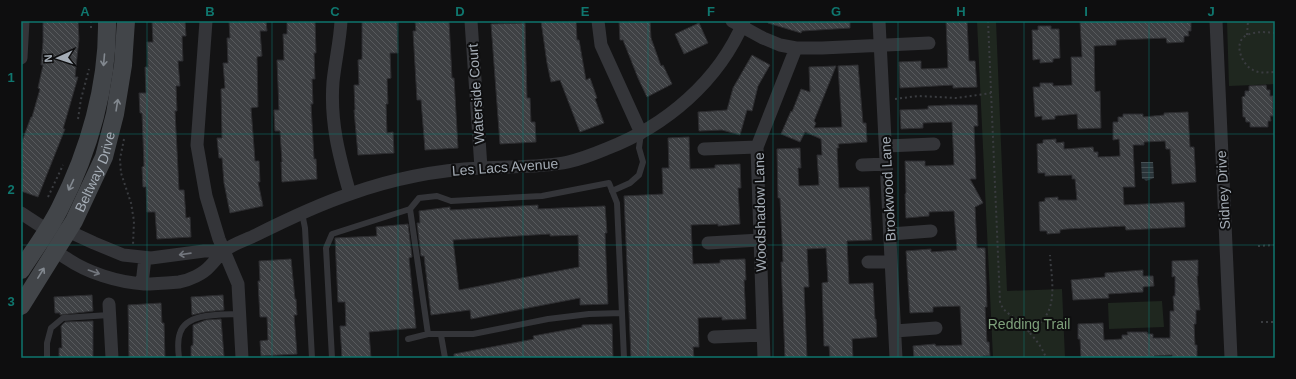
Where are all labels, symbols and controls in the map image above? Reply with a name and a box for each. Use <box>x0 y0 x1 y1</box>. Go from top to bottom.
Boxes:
text: A <box>80 4 90 19</box>
text: B <box>205 4 215 19</box>
text: C <box>330 4 340 19</box>
text: D <box>455 4 465 19</box>
text: E <box>581 4 590 19</box>
text: F <box>707 4 715 19</box>
text: G <box>831 4 841 19</box>
text: H <box>956 4 966 19</box>
text: I <box>1084 4 1088 19</box>
text: J <box>1207 4 1215 19</box>
north arrow <box>38 38 78 78</box>
street label: Waterside Court <box>465 43 487 145</box>
one-way arrow <box>101 53 108 66</box>
text: N <box>42 54 54 63</box>
text: 1 <box>7 70 15 85</box>
one-way arrow <box>113 99 121 112</box>
street label: Beltway Drive <box>71 130 118 214</box>
street label: Brookwood Lane <box>877 136 899 242</box>
street label: Sidney Drive <box>1213 150 1233 230</box>
street label: Woodshadow Lane <box>751 152 769 272</box>
street label: Les Lacs Avenue <box>451 155 559 179</box>
one-way arrow <box>67 179 74 191</box>
text: 2 <box>7 182 15 197</box>
one-way arrow <box>179 250 192 258</box>
one-way arrow <box>38 267 46 279</box>
one-way arrow <box>88 269 101 276</box>
text: 3 <box>7 294 15 309</box>
park label: Redding Trail <box>988 316 1070 332</box>

